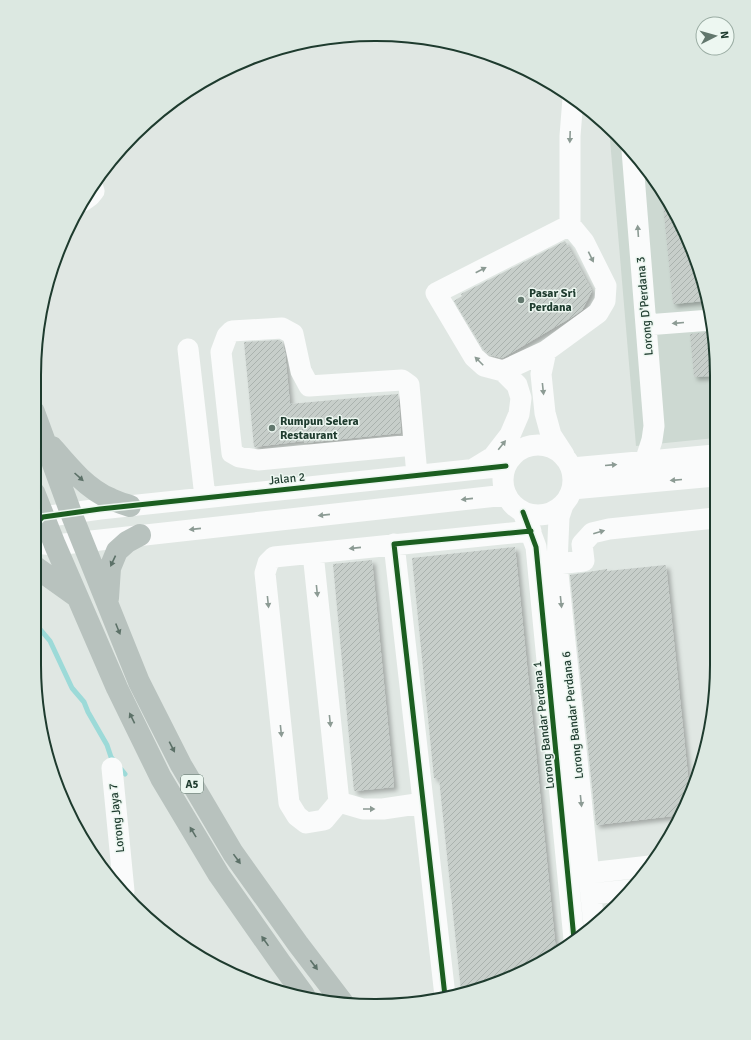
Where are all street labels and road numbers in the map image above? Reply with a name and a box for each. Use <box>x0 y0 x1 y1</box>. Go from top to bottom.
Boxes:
street label: Lorong D'Perdana 3 <box>633 256 657 356</box>
street label: Jalan 2 <box>268 470 306 488</box>
street label: Lorong Bandar Perdana 6 <box>559 650 587 780</box>
street label: Lorong Bandar Perdana 1 <box>530 660 558 790</box>
road number: A5 <box>181 775 203 793</box>
street label: Lorong Jaya 7 <box>106 783 128 853</box>

